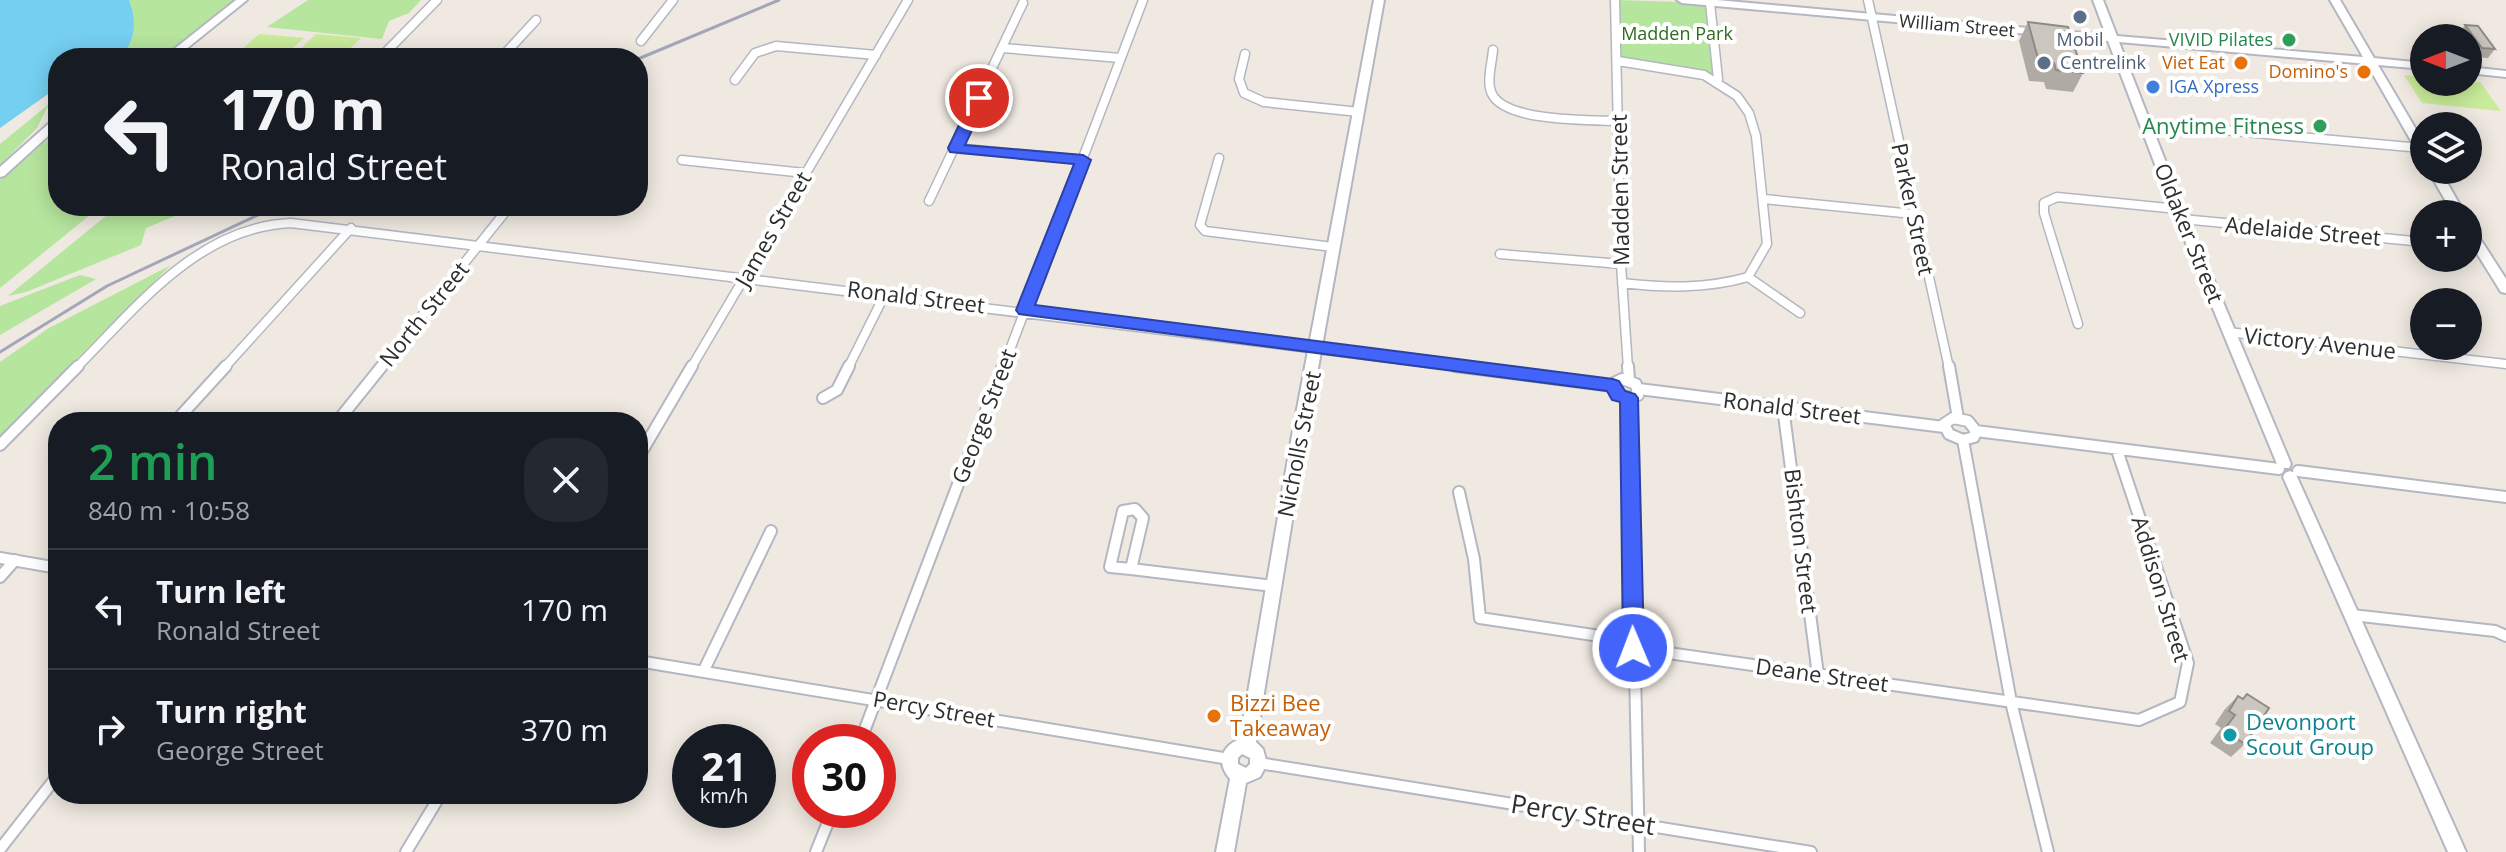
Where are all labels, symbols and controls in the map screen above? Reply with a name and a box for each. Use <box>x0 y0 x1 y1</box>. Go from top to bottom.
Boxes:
street label: William Street <box>1898 8 2016 42</box>
marker: Mobil <box>2071 8 2089 26</box>
park label: Madden Park <box>1621 21 1733 45</box>
north arrow <box>2410 24 2482 96</box>
map controls <box>2410 24 2482 360</box>
place label: Mobil <box>2056 27 2104 51</box>
place label: VIVID Pilates <box>2169 27 2273 51</box>
marker: VIVID Pilates <box>2280 31 2298 49</box>
place label: Centrelink <box>2060 50 2146 74</box>
place label: Viet Eat <box>2162 50 2225 74</box>
marker: Centrelink <box>2035 54 2053 72</box>
marker: Viet Eat <box>2232 54 2250 72</box>
place label: Domino's <box>2269 59 2348 83</box>
marker: Domino's <box>2355 63 2373 81</box>
pin <box>945 64 1013 132</box>
text: 170 m <box>220 70 386 146</box>
place label: IGA Xpress <box>2169 74 2259 98</box>
icon: arrive <box>957 76 1001 120</box>
marker: IGA Xpress <box>2144 78 2162 96</box>
icon: left <box>88 80 192 184</box>
place label: Anytime Fitness <box>2142 110 2304 140</box>
button: layers <box>2410 112 2482 184</box>
street label: Madden Street <box>1603 114 1635 266</box>
marker: Anytime Fitness <box>2311 117 2329 135</box>
street label: Parker Street <box>1885 140 1943 278</box>
text: Ronald Street <box>220 142 447 191</box>
street label: Oldaker Street <box>2148 158 2232 307</box>
street label: James Street <box>726 165 817 293</box>
button: + <box>2410 200 2482 272</box>
street label: Adelaide Street <box>2224 208 2382 252</box>
street label: North Street <box>372 254 475 372</box>
street label: Ronald Street <box>845 273 987 319</box>
button: − <box>2410 288 2482 360</box>
street label: Victory Avenue <box>2243 319 2398 365</box>
street label: George Street <box>944 344 1023 487</box>
street label: Nicholls Street <box>1269 368 1327 519</box>
street label: Ronald Street <box>1721 384 1863 430</box>
text: 2 min <box>88 429 218 494</box>
button: close <box>524 438 608 522</box>
street label: Bishton Street <box>1778 467 1826 615</box>
text: 840 m · 10:58 <box>88 492 250 528</box>
street label: Addison Street <box>2126 512 2198 665</box>
text: Turn left <box>156 571 286 612</box>
icon: left <box>88 587 132 631</box>
text: 170 m <box>521 589 608 630</box>
position arrow <box>1591 606 1675 690</box>
text: Ronald Street <box>156 612 320 648</box>
street label: Deane Street <box>1754 650 1891 698</box>
street label: Percy Street <box>871 683 998 734</box>
place label: Bizzi Bee Takeaway <box>1230 687 1332 742</box>
text: Turn right <box>156 691 307 732</box>
place label: Devonport Scout Group <box>2246 706 2374 761</box>
icon: right <box>88 707 132 751</box>
marker: Bizzi Bee Takeaway <box>1205 707 1223 725</box>
text: 370 m <box>521 709 608 750</box>
speed limit sign: 30 <box>792 724 896 828</box>
marker: Devonport Scout Group <box>2221 726 2239 744</box>
text: George Street <box>156 732 324 768</box>
text: 21 <box>701 738 747 793</box>
text: km/h <box>700 782 748 809</box>
street label: Percy Street <box>1508 785 1658 843</box>

